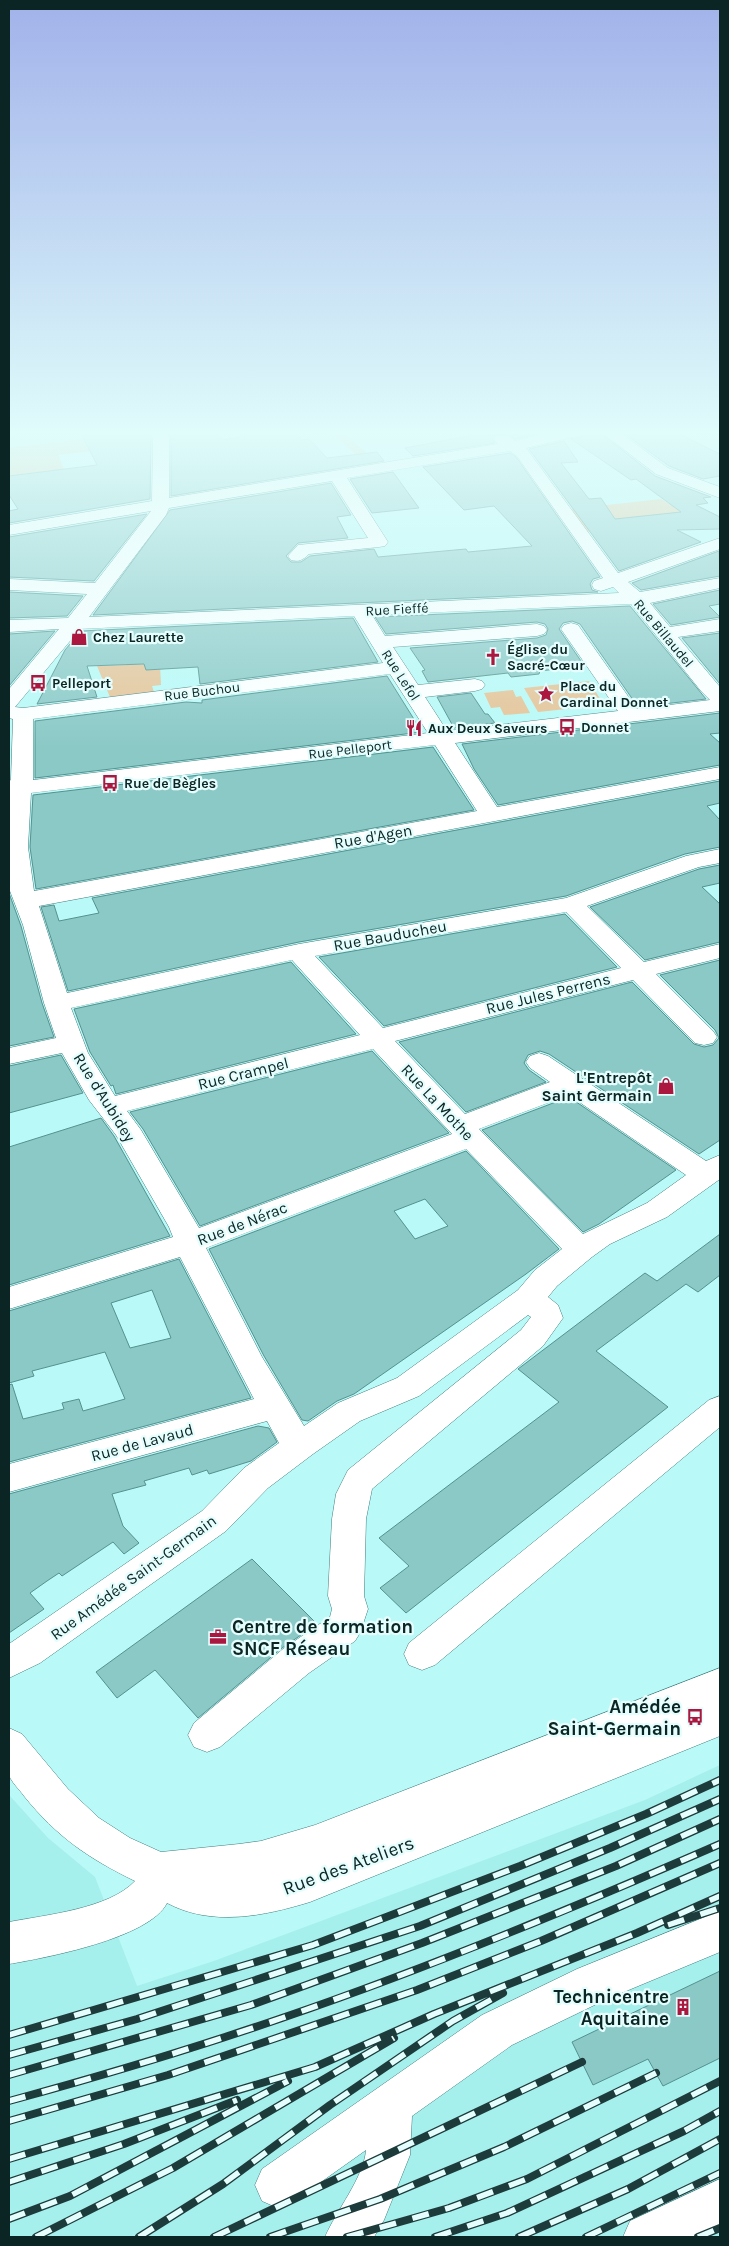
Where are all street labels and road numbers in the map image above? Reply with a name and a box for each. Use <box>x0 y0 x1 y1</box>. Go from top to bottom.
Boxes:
street label: Rue Billaudel <box>630 596 697 671</box>
street label: Rue Fieffé <box>365 599 429 620</box>
street label: Rue Lefol <box>378 646 423 704</box>
street label: Rue Buchou <box>163 678 241 705</box>
street label: Rue Pelleport <box>307 736 393 763</box>
street label: Rue d'Agen <box>332 820 414 853</box>
street label: Rue Bauducheu <box>332 916 448 955</box>
street label: Rue Jules Perrens <box>484 969 612 1018</box>
street label: Rue d'Aubidey <box>70 1049 140 1146</box>
street label: Rue Crampel <box>196 1053 291 1094</box>
street label: Rue La Mothe <box>397 1060 478 1145</box>
street label: Rue de Nérac <box>194 1198 290 1249</box>
street label: Rue de Lavaud <box>89 1420 195 1465</box>
street label: Rue Amédée Saint-Germain <box>47 1511 220 1644</box>
street label: Rue des Ateliers <box>280 1832 417 1900</box>

